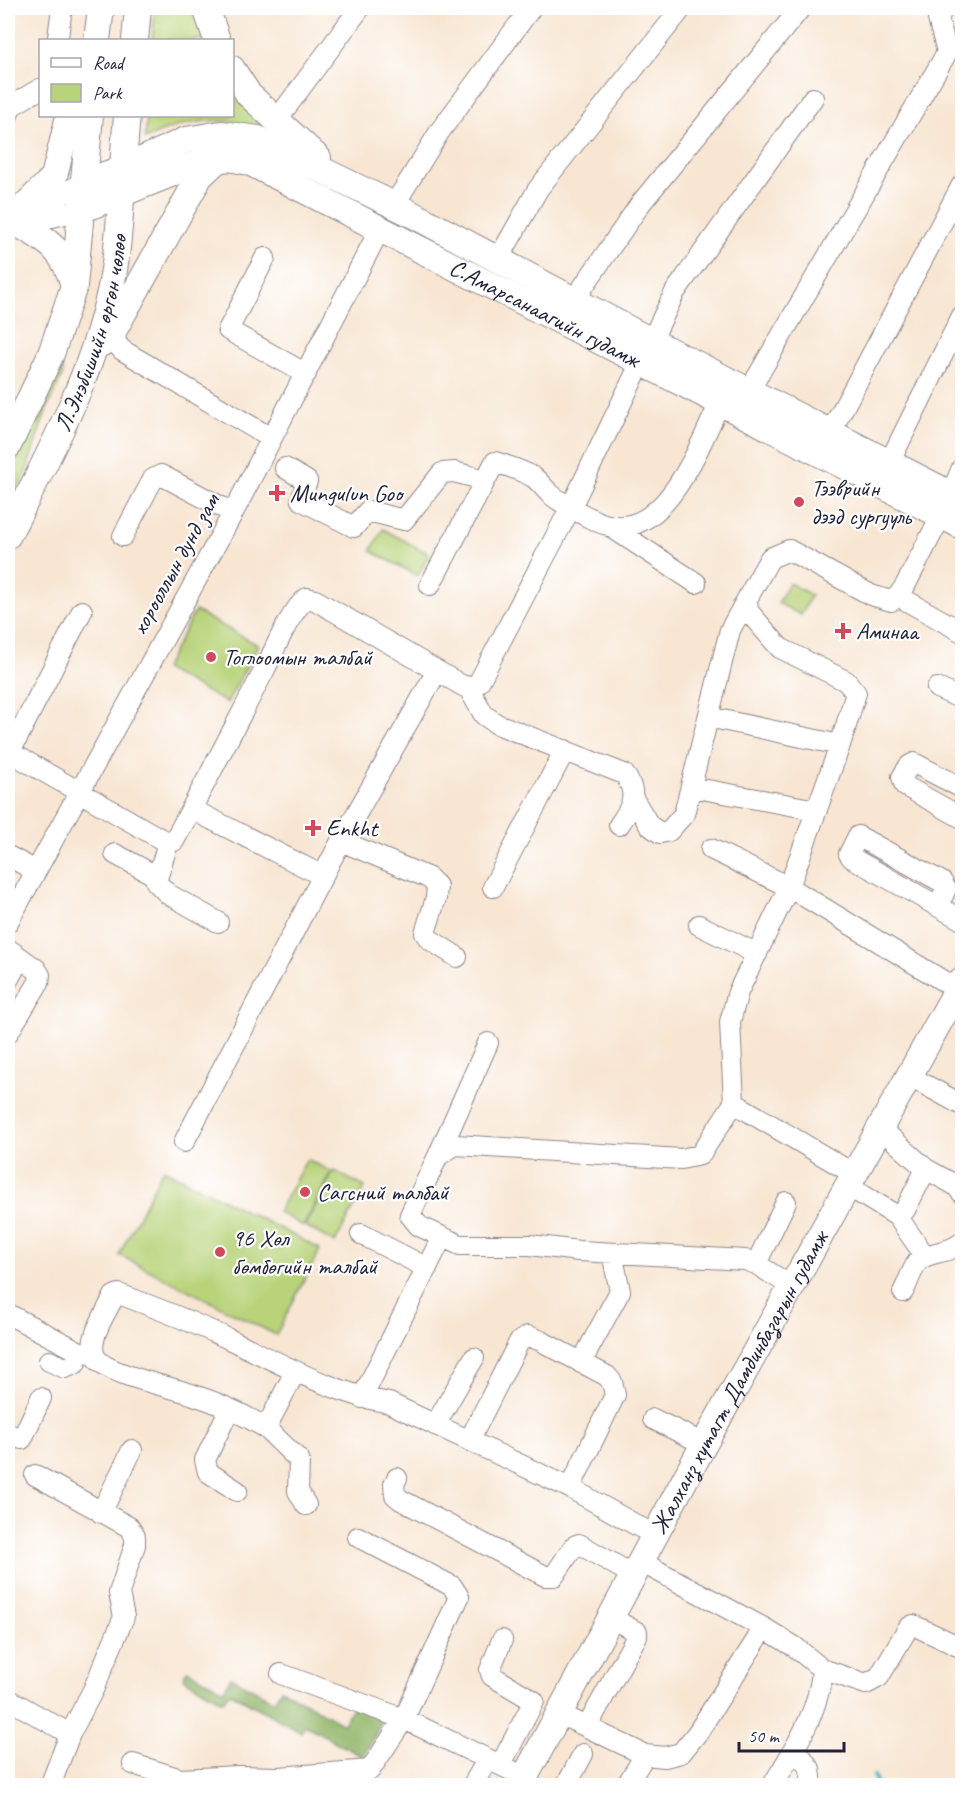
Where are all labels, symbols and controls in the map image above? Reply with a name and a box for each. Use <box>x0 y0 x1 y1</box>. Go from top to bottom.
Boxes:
legend <box>39 39 234 117</box>
text: Road <box>93 52 126 74</box>
text: Park <box>93 82 123 104</box>
street label: Л.Энэбишийн өргөн чөлөө <box>47 232 133 436</box>
street label: С.Амарсанаагийн гудамж <box>445 252 647 375</box>
place label: Тээврийн дээд сургууль <box>811 473 912 531</box>
place label: Mungulun Goo <box>290 478 405 508</box>
marker: Mungulun Goo <box>268 484 286 502</box>
street label: хорооллын дунд зам <box>124 487 227 640</box>
marker: Тээврийн дээд сургууль <box>792 495 806 509</box>
place label: Аминаа <box>856 616 920 646</box>
marker: Аминаа <box>834 622 852 640</box>
place label: Тоглоомын талбай <box>223 642 374 672</box>
marker: Тоглоомын талбай <box>204 650 218 664</box>
place label: Enkht <box>326 813 379 843</box>
marker: Enkht <box>304 819 322 837</box>
place label: Сагсний талбай <box>317 1177 450 1207</box>
marker: Сагсний талбай <box>298 1185 312 1199</box>
place label: 96 Хөл бөмбөгийн талбай <box>232 1223 379 1281</box>
street label: Жалханз хутагт Дамдинбазарын гудамж <box>643 1223 836 1539</box>
marker: 96 Хөл бөмбөгийн талбай <box>213 1245 227 1259</box>
scale bar <box>739 1715 844 1753</box>
text: 50 m <box>748 1725 781 1747</box>

